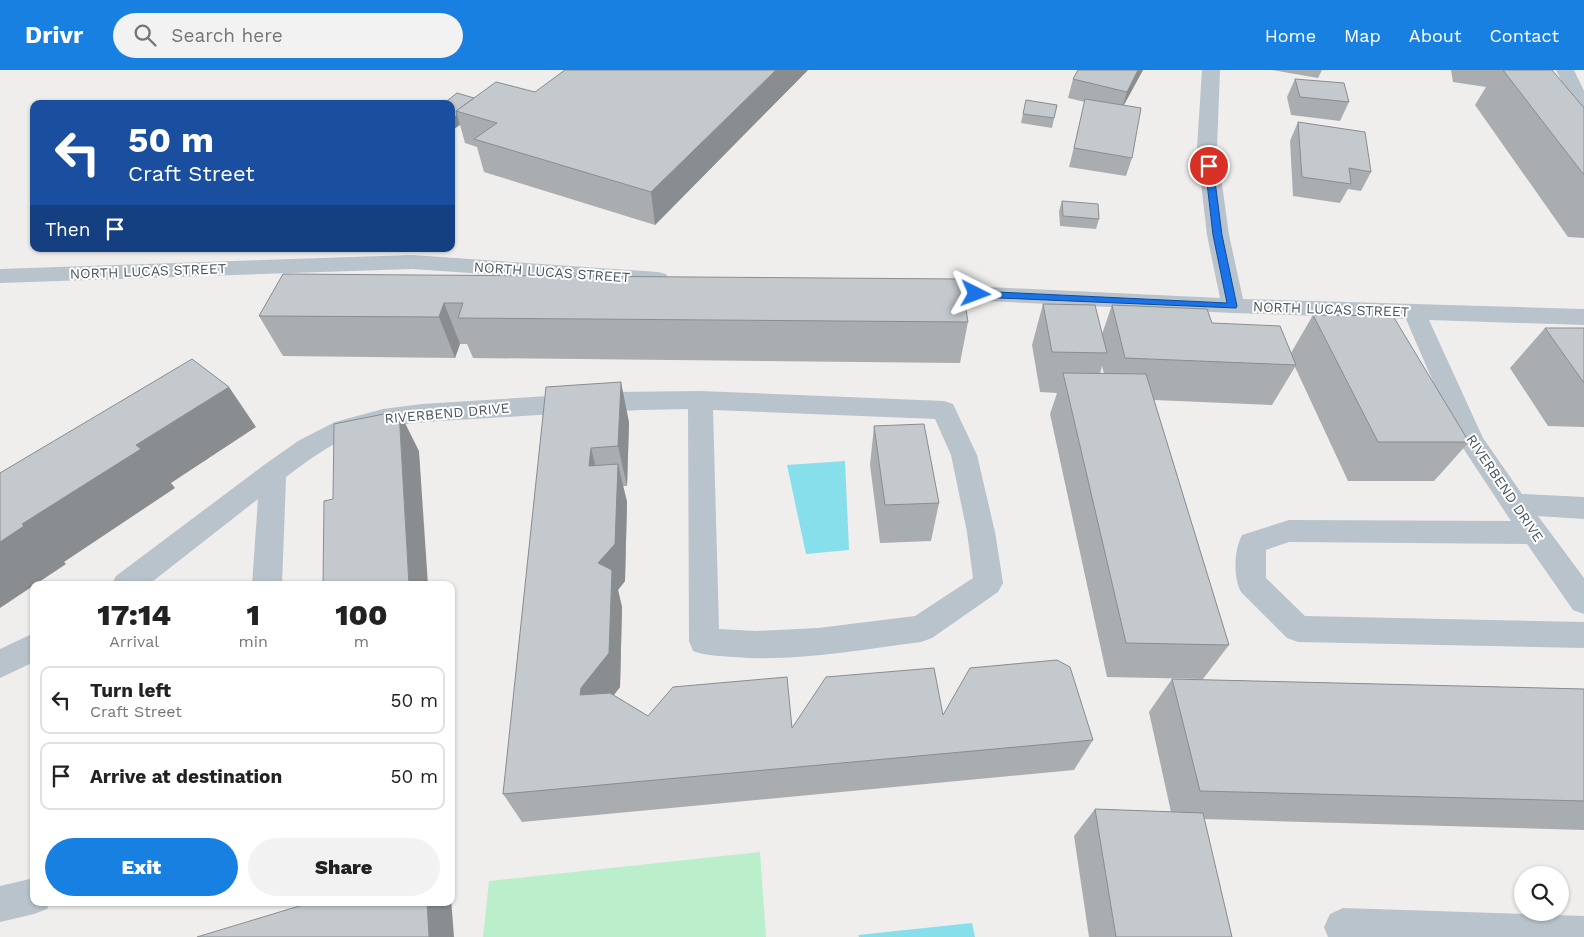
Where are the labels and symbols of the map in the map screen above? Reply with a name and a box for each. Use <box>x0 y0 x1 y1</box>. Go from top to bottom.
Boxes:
pin <box>1188 145 1230 187</box>
street label: NORTH LUCAS STREET <box>473 259 631 285</box>
street label: NORTH LUCAS STREET <box>70 260 227 282</box>
position arrow <box>949 267 1001 319</box>
street label: NORTH LUCAS STREET <box>1253 298 1410 320</box>
street label: RIVERBEND DRIVE <box>384 400 510 426</box>
street label: RIVERBEND DRIVE <box>1463 431 1547 545</box>

